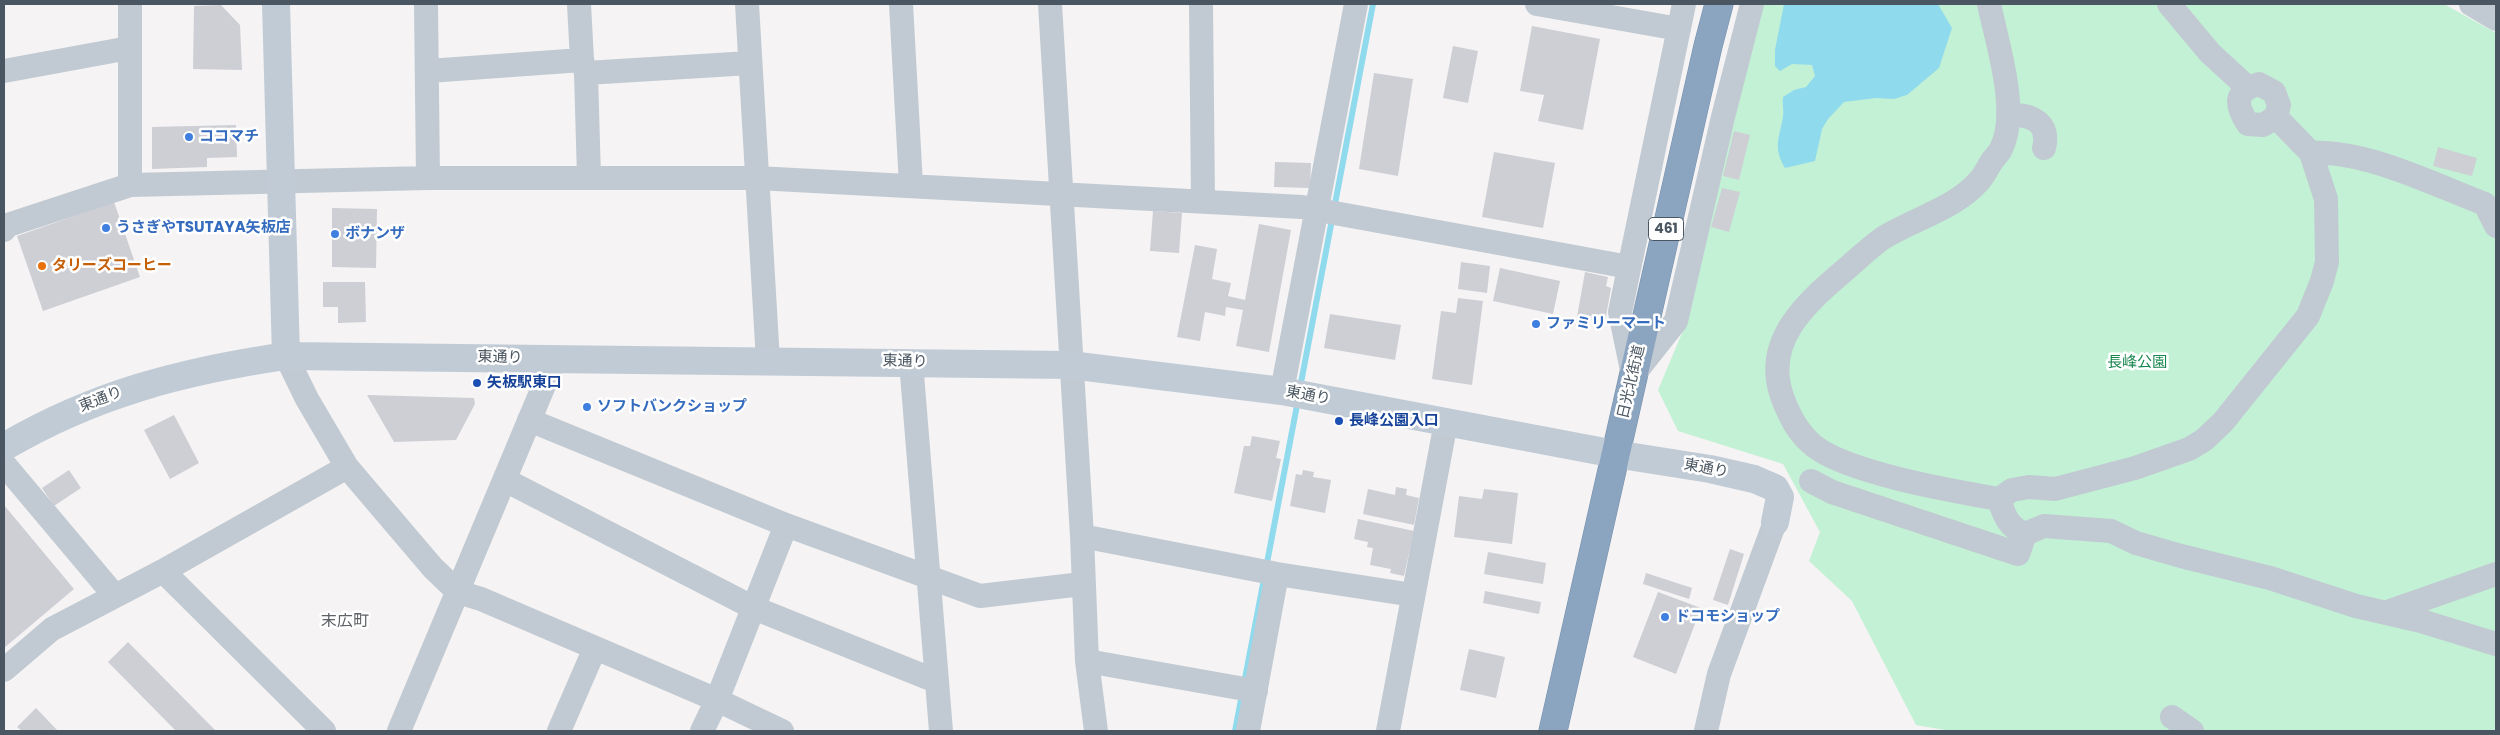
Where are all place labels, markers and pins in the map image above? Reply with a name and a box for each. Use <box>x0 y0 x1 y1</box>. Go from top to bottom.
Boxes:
place label: ココマチ <box>199 128 259 146</box>
marker: ココマチ <box>183 131 195 143</box>
place label: うさぎやTSUTAYA矢板店 <box>116 219 291 237</box>
marker: うさぎやTSUTAYA矢板店 <box>100 222 112 234</box>
place label: ボナンザ <box>345 225 405 243</box>
marker: ボナンザ <box>329 228 341 240</box>
place label: タリーズコーヒー <box>52 257 172 275</box>
marker: タリーズコーヒー <box>36 260 48 272</box>
place label: ファミリーマート <box>1546 315 1666 333</box>
marker: ファミリーマート <box>1530 318 1542 330</box>
place label: 矢板駅東口 <box>487 374 562 392</box>
marker: 矢板駅東口 <box>471 377 483 389</box>
place label: ソフトバンクショップ <box>597 398 747 416</box>
marker: ソフトバンクショップ <box>581 401 593 413</box>
place label: 長峰公園入口 <box>1349 412 1439 430</box>
marker: 長峰公園入口 <box>1333 415 1345 427</box>
place label: ドコモショップ <box>1675 608 1780 626</box>
marker: ドコモショップ <box>1659 611 1671 623</box>

